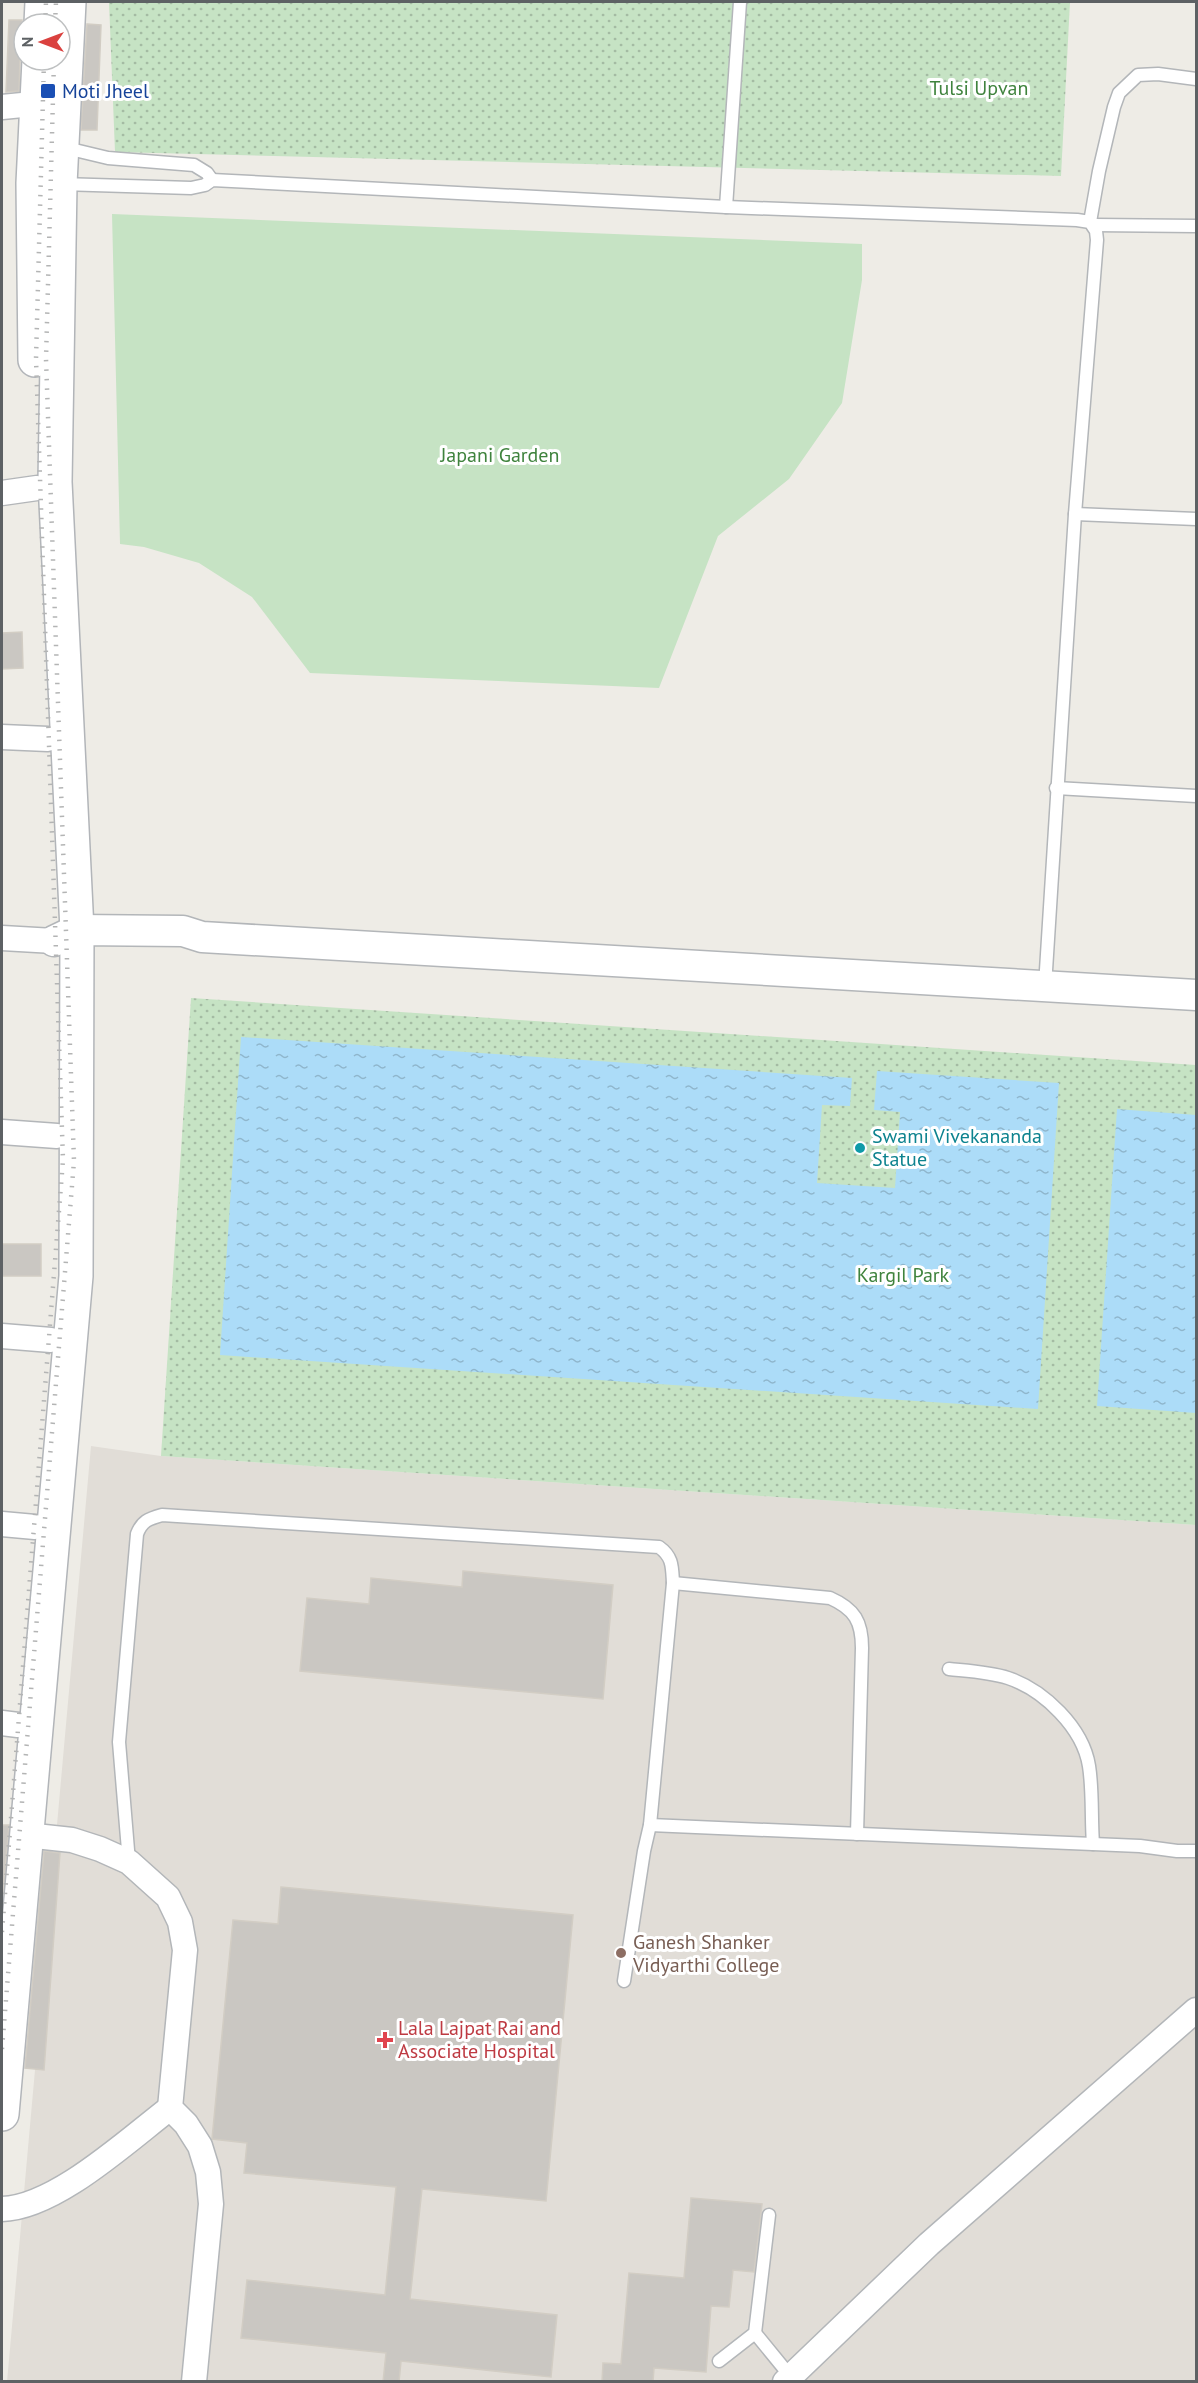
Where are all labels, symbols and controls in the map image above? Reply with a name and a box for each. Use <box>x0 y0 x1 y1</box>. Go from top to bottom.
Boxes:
north arrow <box>12 12 72 72</box>
text: N <box>17 37 37 47</box>
park label: Tulsi Upvan <box>930 75 1028 101</box>
place label: Moti Jheel <box>62 78 149 104</box>
marker: Moti Jheel <box>39 82 57 100</box>
park label: Japani Garden <box>440 442 559 468</box>
place label: Swami Vivekananda Statue <box>872 1123 1042 1172</box>
marker: Swami Vivekananda Statue <box>853 1141 867 1155</box>
park label: Kargil Park <box>857 1262 950 1288</box>
place label: Ganesh Shanker Vidyarthi College <box>632 1929 780 1978</box>
marker: Ganesh Shanker Vidyarthi College <box>614 1946 628 1960</box>
place label: Lala Lajpat Rai and Associate Hospital <box>398 2015 561 2064</box>
marker: Lala Lajpat Rai and Associate Hospital <box>376 2031 394 2049</box>

